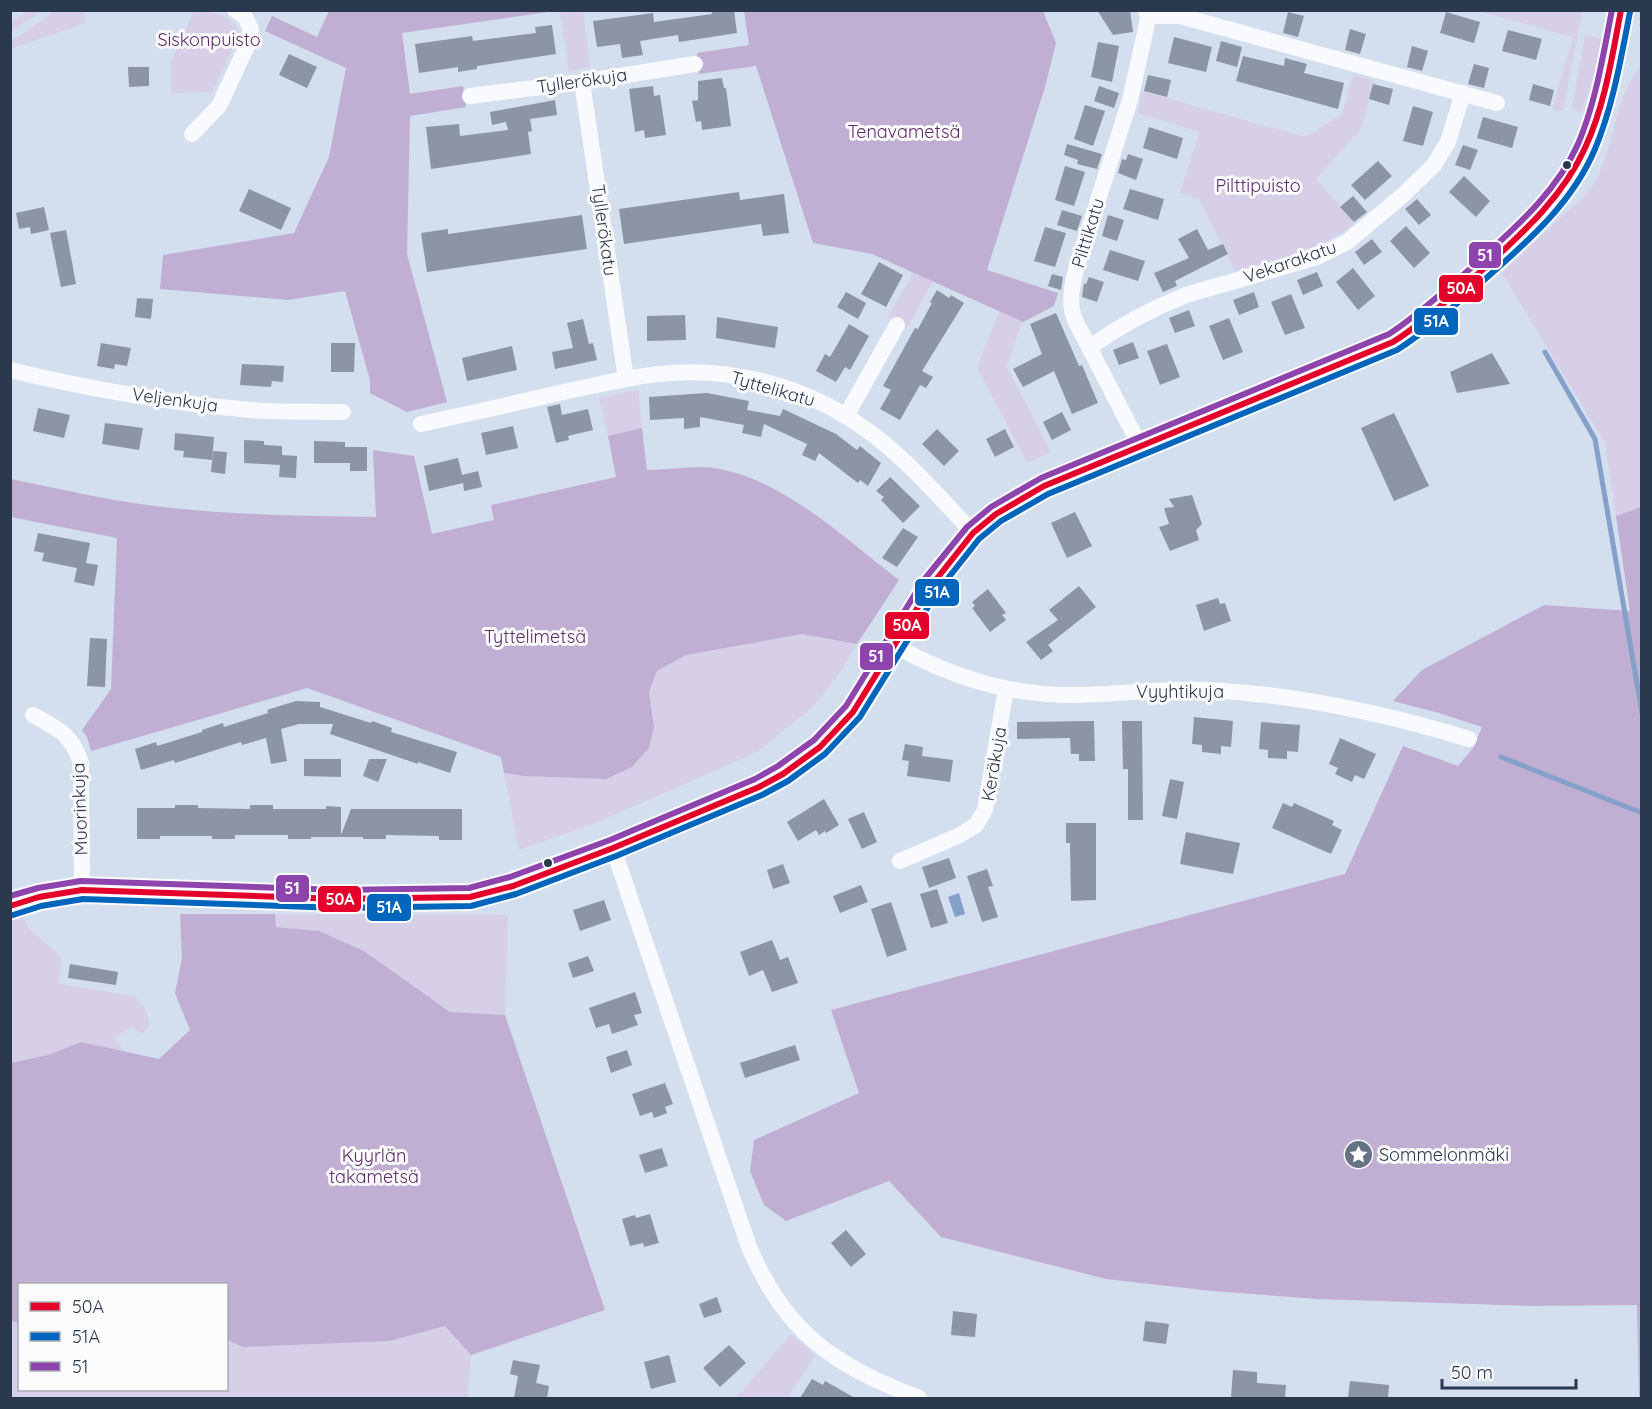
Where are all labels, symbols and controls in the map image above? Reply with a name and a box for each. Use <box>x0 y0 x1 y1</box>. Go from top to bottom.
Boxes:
park label: Siskonpuisto <box>157 28 261 51</box>
street label: Tyllerökuja <box>535 63 629 98</box>
park label: Tenavametsä <box>848 120 960 143</box>
unlabelled marker <box>1561 159 1573 171</box>
park label: Pilttipuisto <box>1215 174 1301 197</box>
street label: Tyllerökatu <box>587 183 622 277</box>
street label: Pilttikatu <box>1066 195 1109 270</box>
street label: Vekarakatu <box>1240 235 1339 288</box>
line badge: 51 <box>1468 241 1502 269</box>
text: 51 <box>1477 245 1493 265</box>
line badge: 50A <box>1438 274 1484 303</box>
text: 50A <box>1446 278 1476 298</box>
line badge: 51A <box>1413 307 1459 336</box>
text: 51A <box>1423 311 1450 331</box>
street label: Tyttelikatu <box>728 366 818 411</box>
street label: Veljenkuja <box>131 382 220 417</box>
line badge: 51A <box>914 578 960 607</box>
text: 51A <box>924 582 951 602</box>
line badge: 50A <box>884 611 930 640</box>
text: 50A <box>892 615 922 635</box>
park label: Tyttelimetsä <box>484 625 586 648</box>
line badge: 51 <box>859 642 894 671</box>
text: 51 <box>868 646 884 666</box>
street label: Vyyhtikuja <box>1136 680 1224 703</box>
street label: Keräkuja <box>976 725 1011 803</box>
street label: Muorinkuja <box>66 762 93 856</box>
unlabelled marker <box>542 857 554 869</box>
line badge: 51 <box>275 874 310 903</box>
text: 51 <box>284 878 300 898</box>
line badge: 50A <box>317 885 362 913</box>
text: 50A <box>325 889 355 909</box>
line badge: 51A <box>366 893 412 922</box>
text: 51A <box>376 897 403 917</box>
place icon: Sommelonmäki <box>1342 1139 1374 1171</box>
place label: Sommelonmäki <box>1379 1143 1509 1166</box>
park label: Kyyrlän takametsä <box>329 1144 419 1188</box>
legend <box>18 1283 228 1391</box>
text: 50A <box>72 1295 104 1318</box>
text: 51A <box>72 1325 100 1348</box>
scale bar <box>1442 1352 1576 1390</box>
text: 51 <box>72 1355 88 1378</box>
text: 50 m <box>1451 1361 1493 1384</box>

